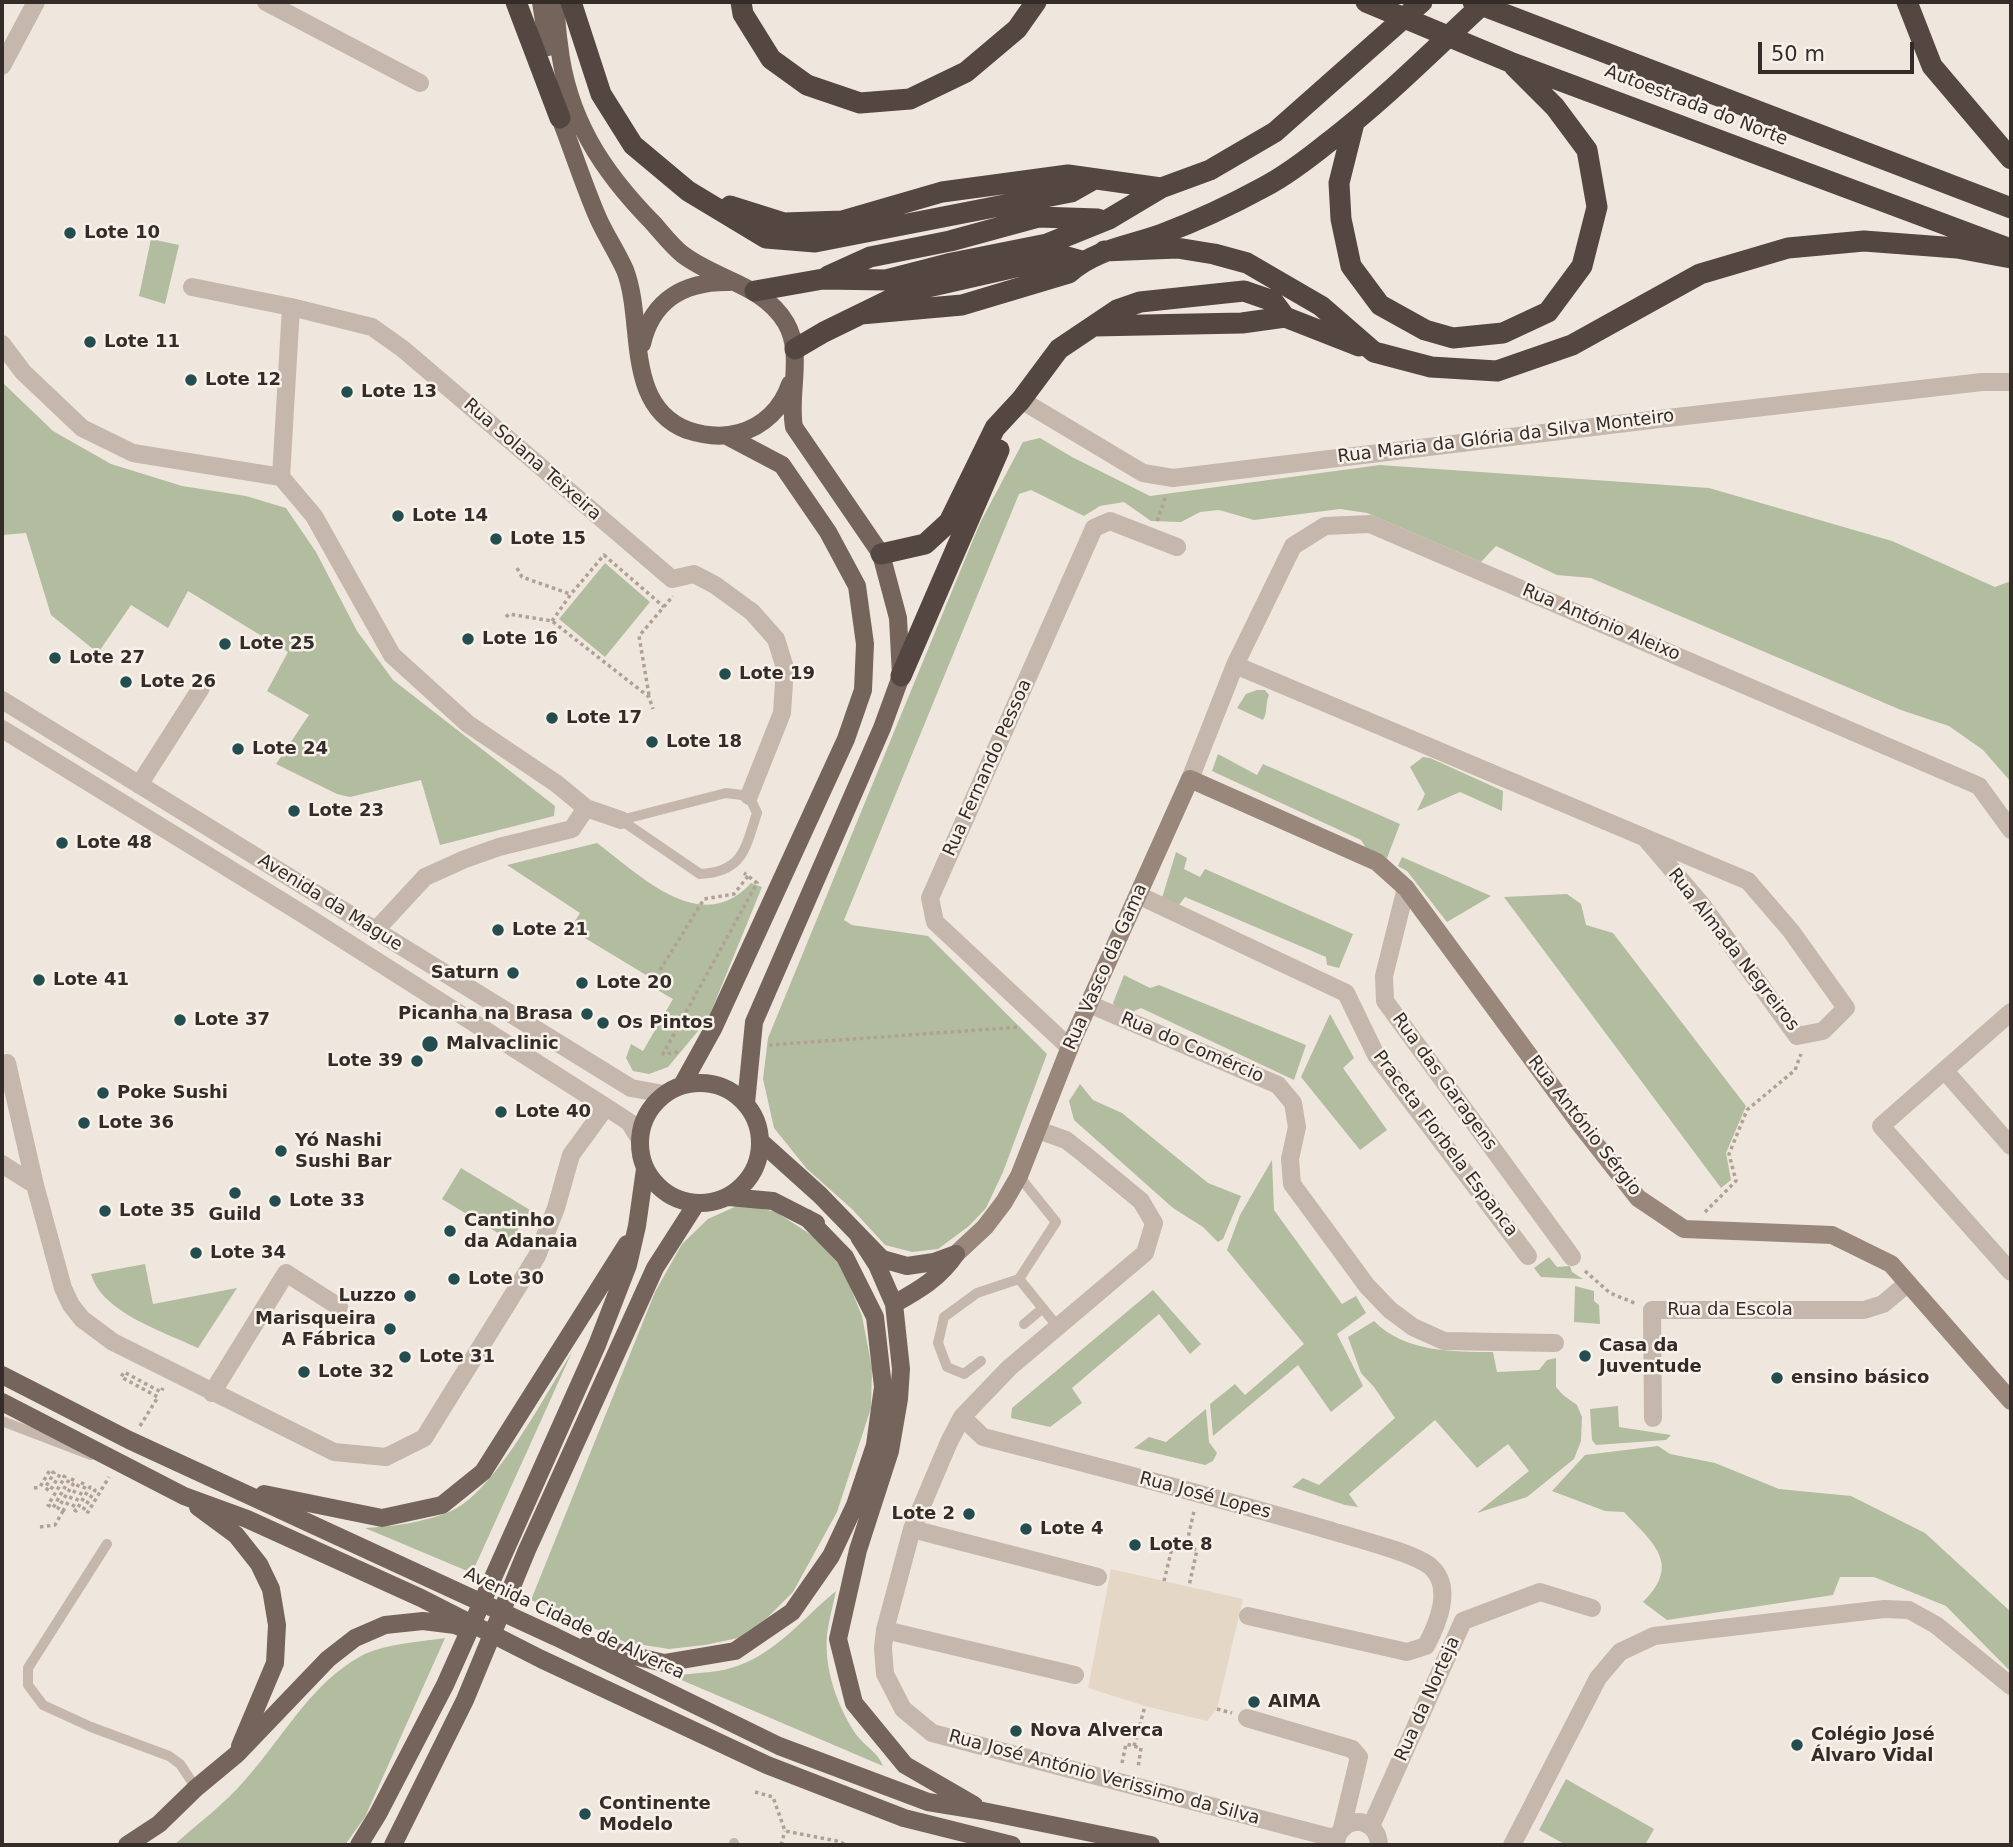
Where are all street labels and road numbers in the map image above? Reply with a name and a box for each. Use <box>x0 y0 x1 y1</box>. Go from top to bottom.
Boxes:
street label: Autoestrada do Norte <box>1602 61 1790 151</box>
street label: Rua Solana Teixeira <box>459 394 605 526</box>
street label: Rua Maria da Glória da Silva Monteiro <box>1336 406 1676 468</box>
street label: Rua António Aleixo <box>1519 580 1683 666</box>
street label: Rua Fernando Pessoa <box>939 676 1037 860</box>
street label: Avenida da Mague <box>254 850 406 956</box>
street label: Rua Almada Negreiros <box>1663 864 1803 1036</box>
street label: Rua Vasco da Gama <box>1060 881 1152 1053</box>
street label: Rua do Comércio <box>1117 1008 1267 1088</box>
street label: Rua das Garagens <box>1387 1009 1501 1155</box>
street label: Praceta Florbela Espanca <box>1368 1047 1522 1241</box>
street label: Rua António Sérgio <box>1523 1052 1645 1200</box>
street label: Rua da Escola <box>1667 1299 1793 1321</box>
street label: Rua José Lopes <box>1137 1468 1273 1524</box>
street label: Avenida Cidade de Alverca <box>460 1563 688 1685</box>
street label: Rua da Norteja <box>1391 1633 1465 1765</box>
street label: Rua José António Verissimo da Silva <box>946 1726 1262 1830</box>

